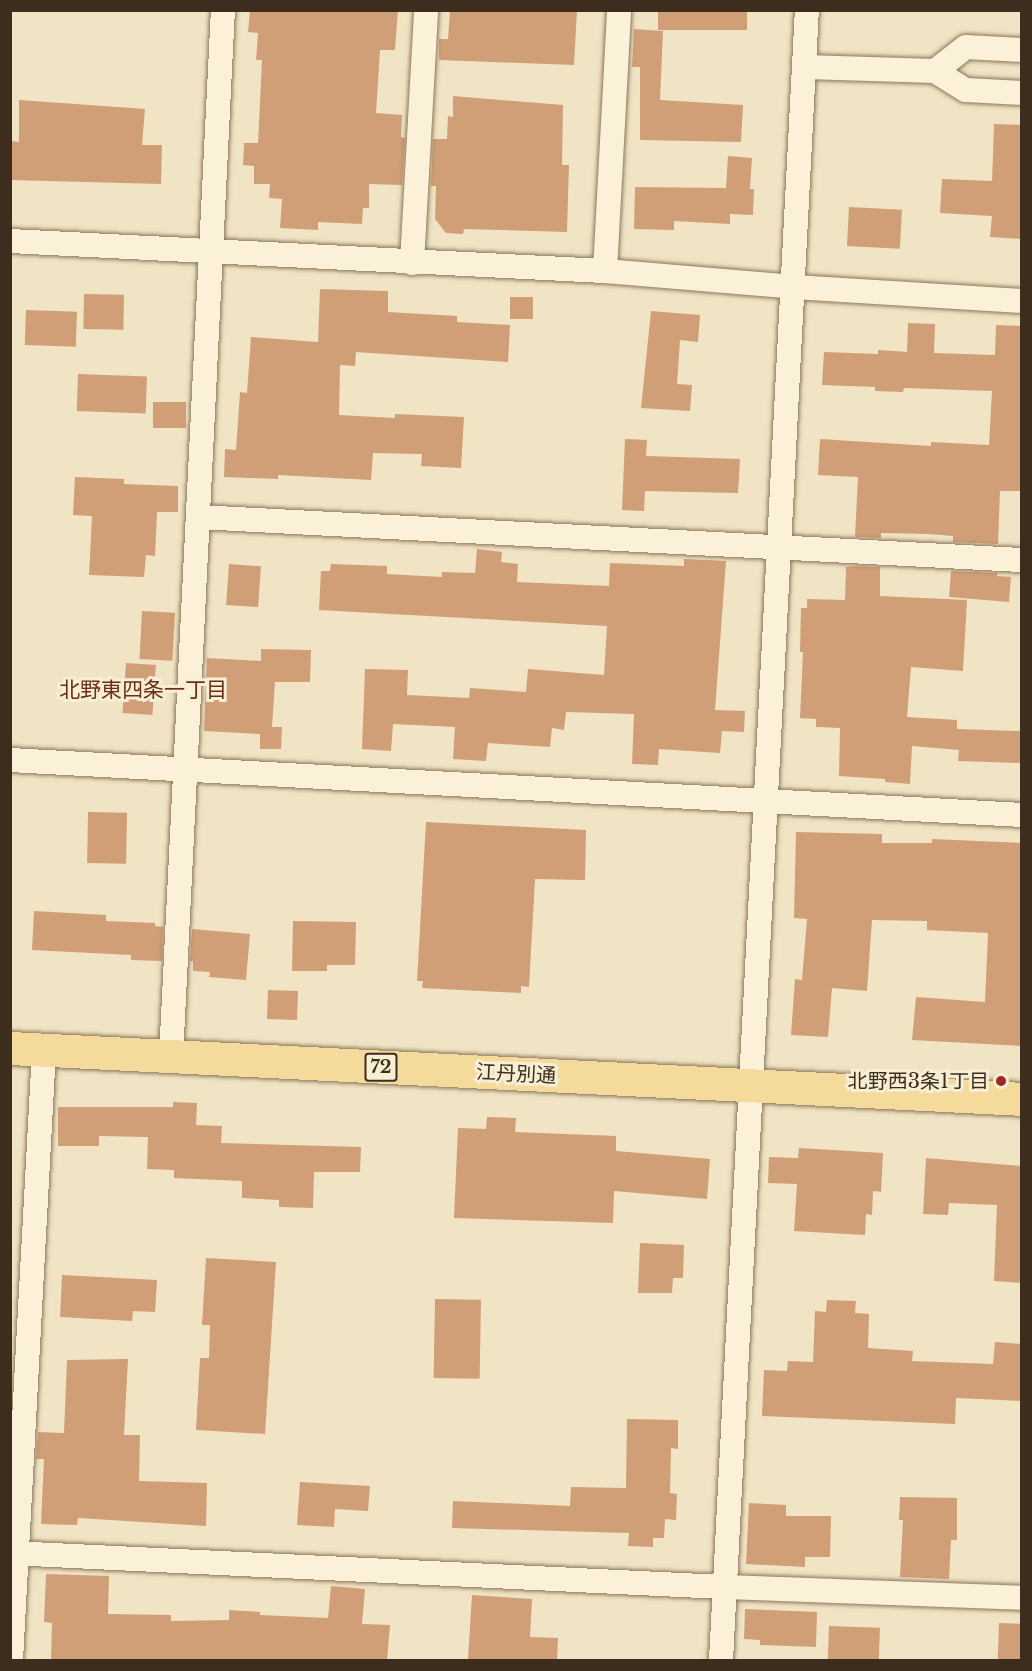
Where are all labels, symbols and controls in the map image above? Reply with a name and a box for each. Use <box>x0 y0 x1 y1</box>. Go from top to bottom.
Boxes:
district label: 北野東四条一丁目 <box>59 677 227 703</box>
road number: 72 <box>363 1052 399 1082</box>
street label: 江丹別通 <box>475 1060 557 1088</box>
place label: 北野西3条1丁目 <box>848 1069 989 1093</box>
marker: 北野西3条1丁目 <box>994 1074 1008 1088</box>

